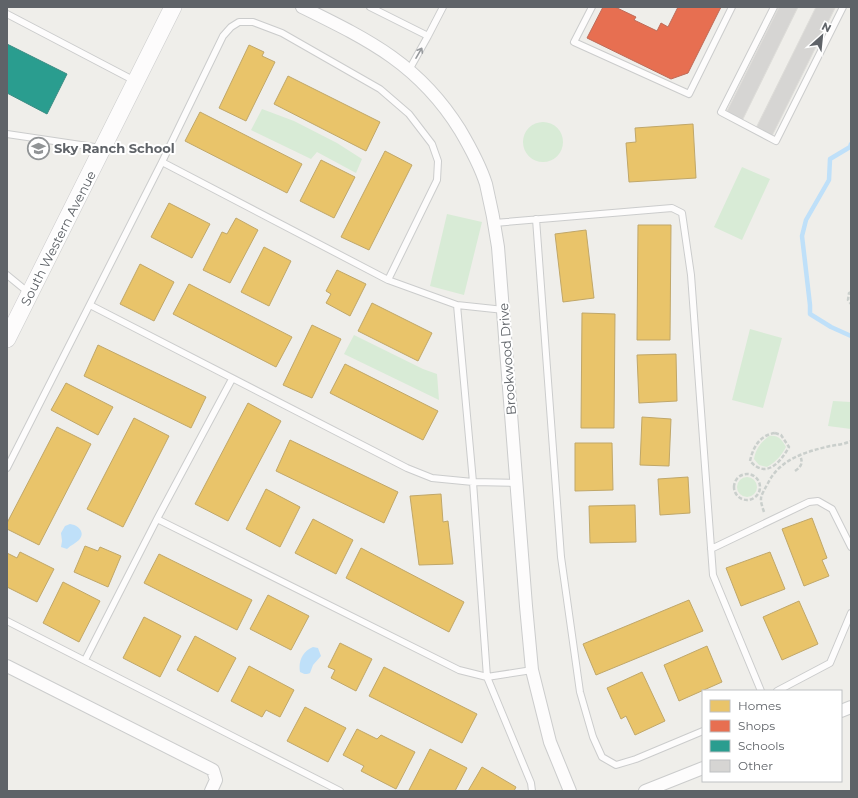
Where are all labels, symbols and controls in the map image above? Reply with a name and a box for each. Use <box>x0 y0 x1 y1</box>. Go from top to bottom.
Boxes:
north arrow <box>802 16 842 56</box>
text: N <box>819 19 834 35</box>
one-way arrow <box>415 47 423 59</box>
school or university icon: Sky Ranch School <box>25 135 51 161</box>
place label: Sky Ranch School <box>54 140 175 156</box>
street label: South Western Avenue <box>17 168 99 308</box>
street label: Brookwood Drive <box>495 302 519 416</box>
legend <box>702 690 842 782</box>
text: Homes <box>738 698 781 713</box>
text: Shops <box>738 718 775 733</box>
text: Schools <box>738 738 784 753</box>
text: Other <box>738 758 773 773</box>

